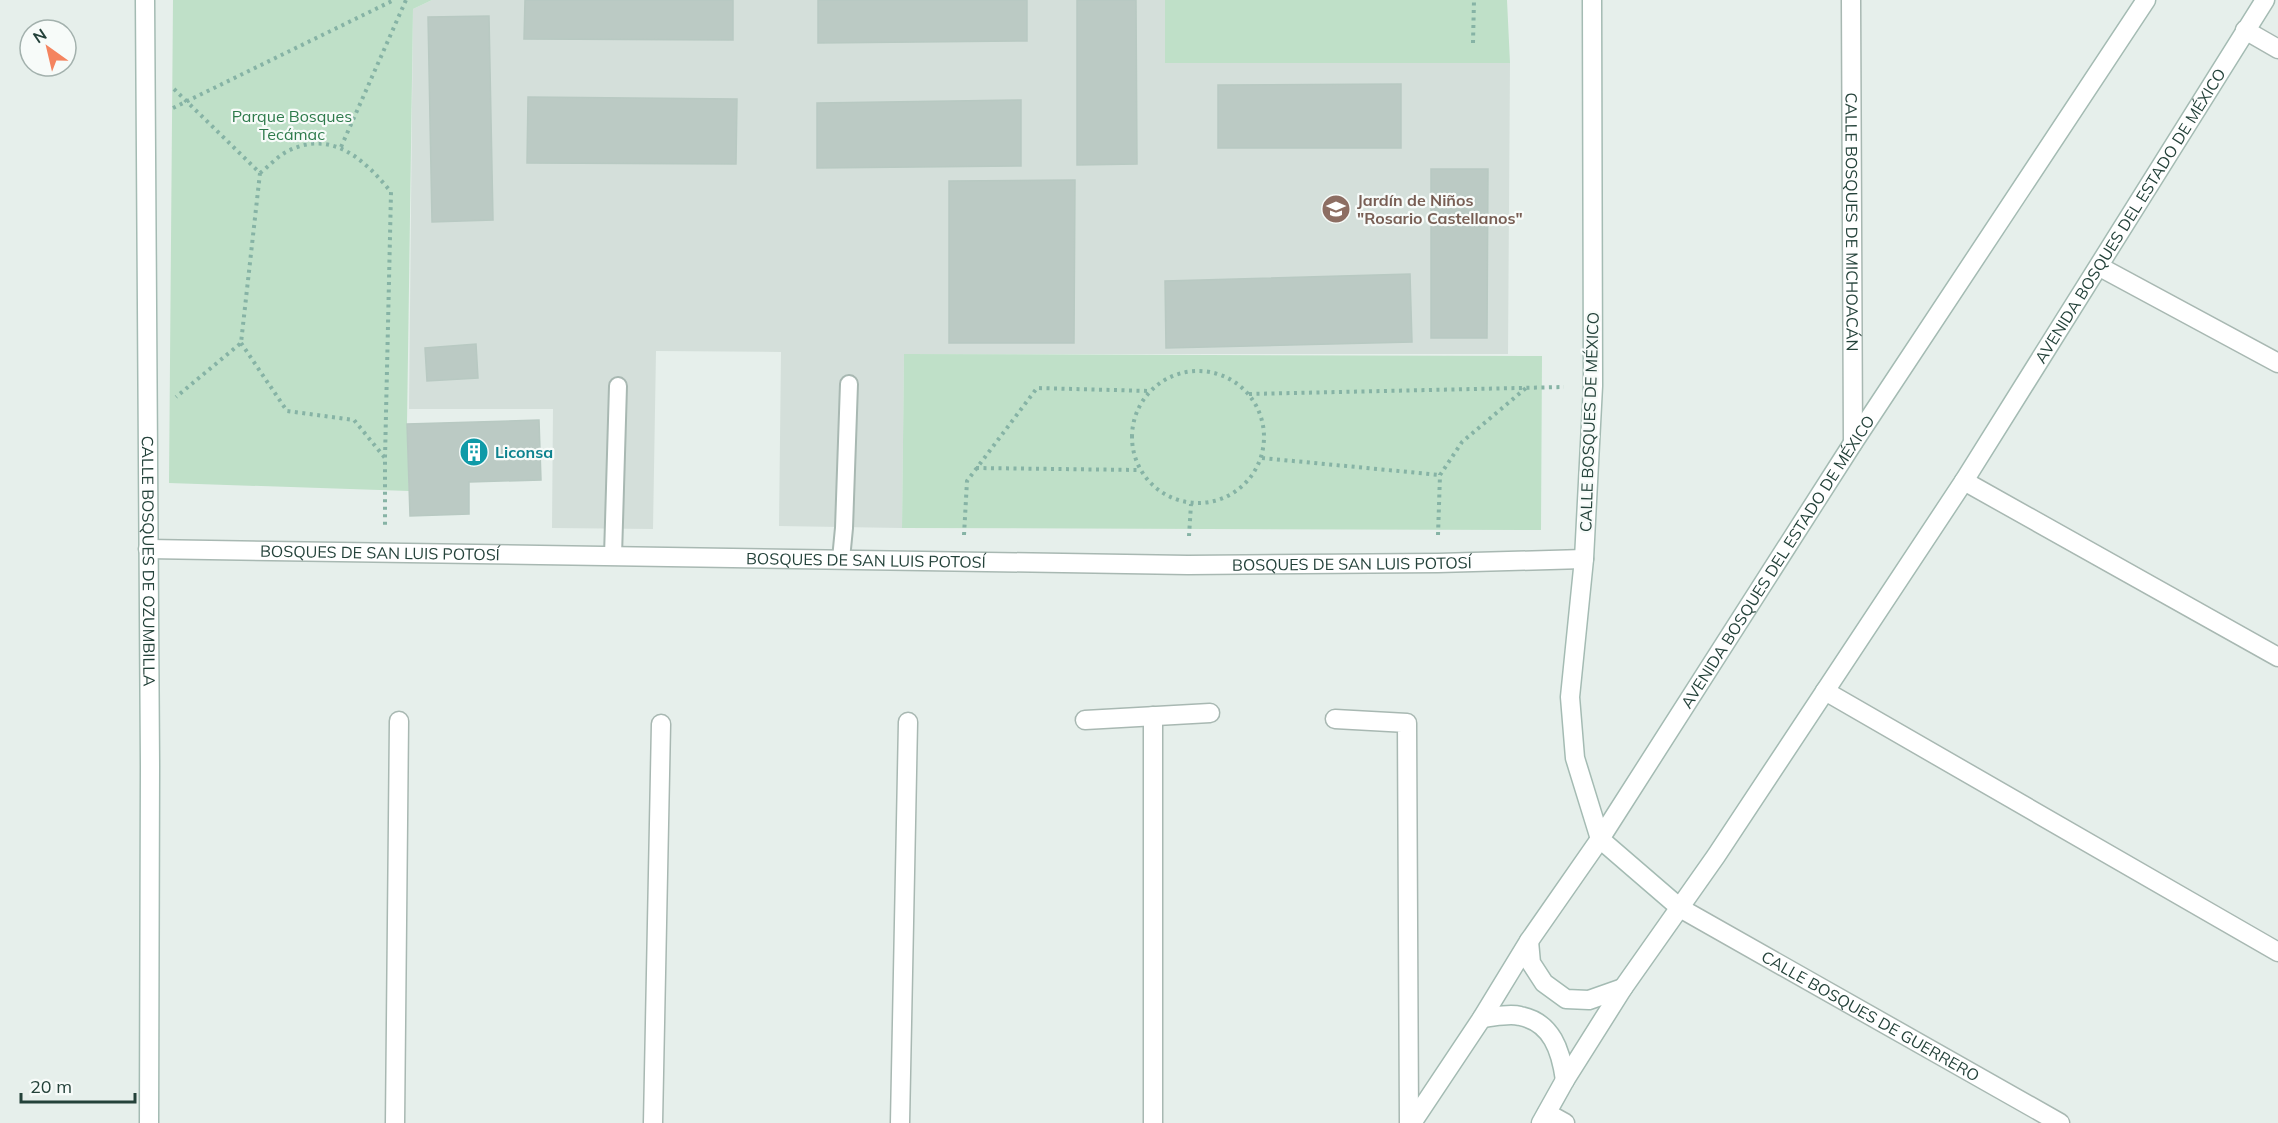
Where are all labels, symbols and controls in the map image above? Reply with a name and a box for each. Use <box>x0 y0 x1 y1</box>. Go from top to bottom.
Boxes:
north arrow <box>18 18 78 78</box>
text: N <box>29 24 50 47</box>
street label: AVENIDA BOSQUES DEL ESTADO DE MÉXICO <box>2030 65 2230 367</box>
street label: CALLE BOSQUES DE MICHOACÁN <box>1841 92 1863 352</box>
park label: Parque Bosques Tecámac <box>232 106 352 144</box>
place label: Jardín de Niños "Rosario Castellanos" <box>1357 190 1523 228</box>
school or university icon: Jardín de Niños "Rosario Castellanos" <box>1320 193 1352 225</box>
street label: CALLE BOSQUES DE MÉXICO <box>1575 312 1603 532</box>
street label: AVENIDA BOSQUES DEL ESTADO DE MÉXICO <box>1676 411 1879 712</box>
street label: CALLE BOSQUES DE OZUMBILLA <box>138 436 159 687</box>
building icon: Liconsa <box>458 436 490 468</box>
place label: Liconsa <box>495 442 553 462</box>
street label: BOSQUES DE SAN LUIS POTOSÍ <box>260 541 501 564</box>
street label: BOSQUES DE SAN LUIS POTOSÍ <box>746 548 987 572</box>
street label: BOSQUES DE SAN LUIS POTOSÍ <box>1232 552 1473 575</box>
street label: CALLE BOSQUES DE GUERRERO <box>1758 946 1983 1085</box>
scale bar <box>21 1066 135 1104</box>
text: 20 m <box>30 1075 72 1098</box>

